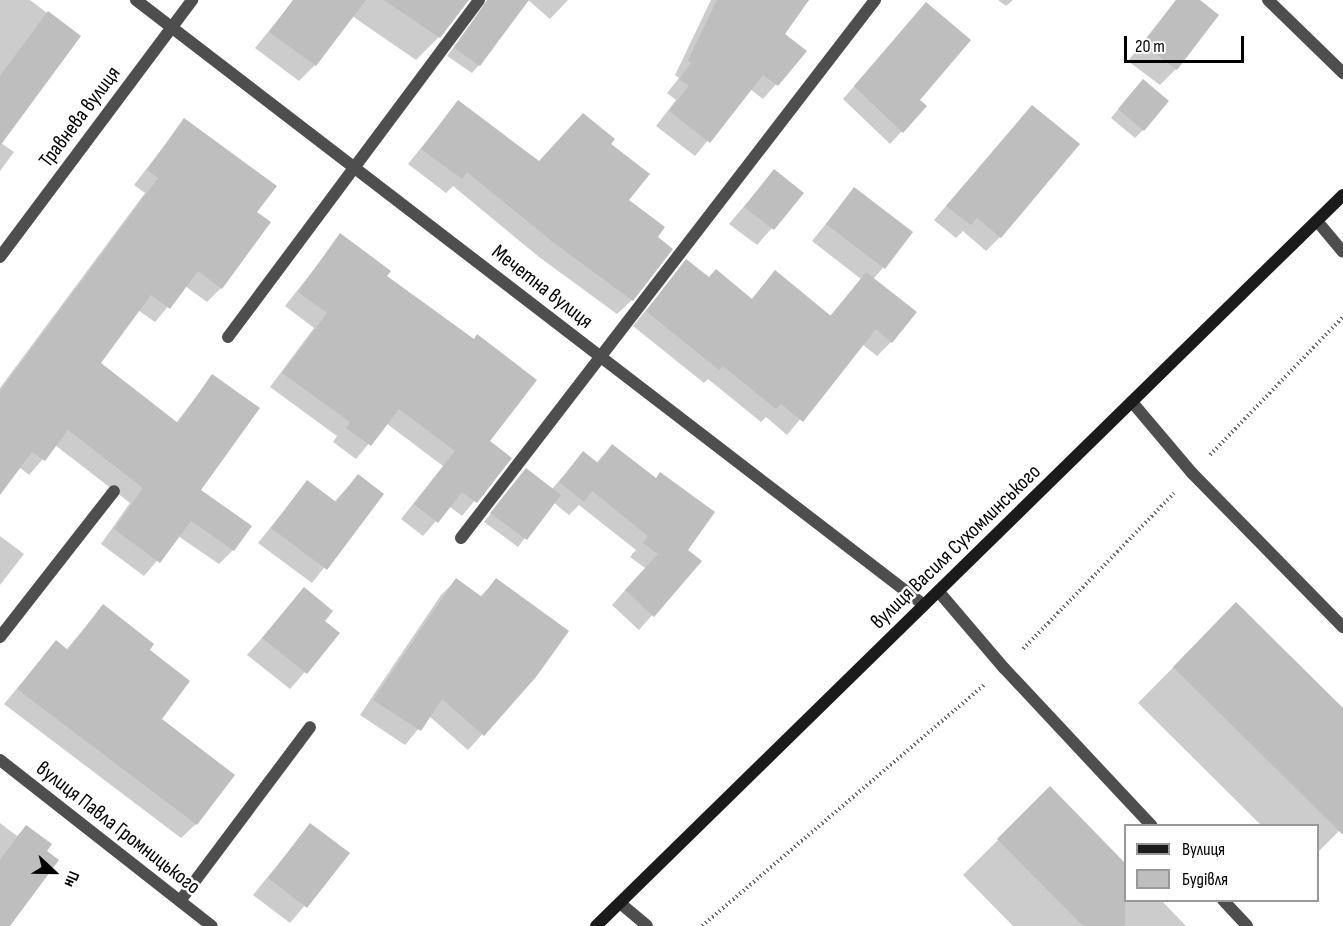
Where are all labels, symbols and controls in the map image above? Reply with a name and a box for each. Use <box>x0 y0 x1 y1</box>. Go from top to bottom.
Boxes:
scale bar <box>1127 24 1247 62</box>
text: 20 m <box>1135 36 1165 57</box>
street label: Травнева вулиця <box>34 62 126 172</box>
street label: Мечетна вулиця <box>486 240 598 334</box>
street label: вулиця Василя Сухомлинського <box>866 459 1046 635</box>
street label: вулиця Павла Громницького <box>31 756 205 900</box>
legend <box>1124 824 1319 902</box>
text: Вулиця <box>1182 839 1225 860</box>
north arrow <box>24 842 84 902</box>
text: Пн <box>59 868 83 890</box>
text: Будівля <box>1182 869 1228 890</box>

